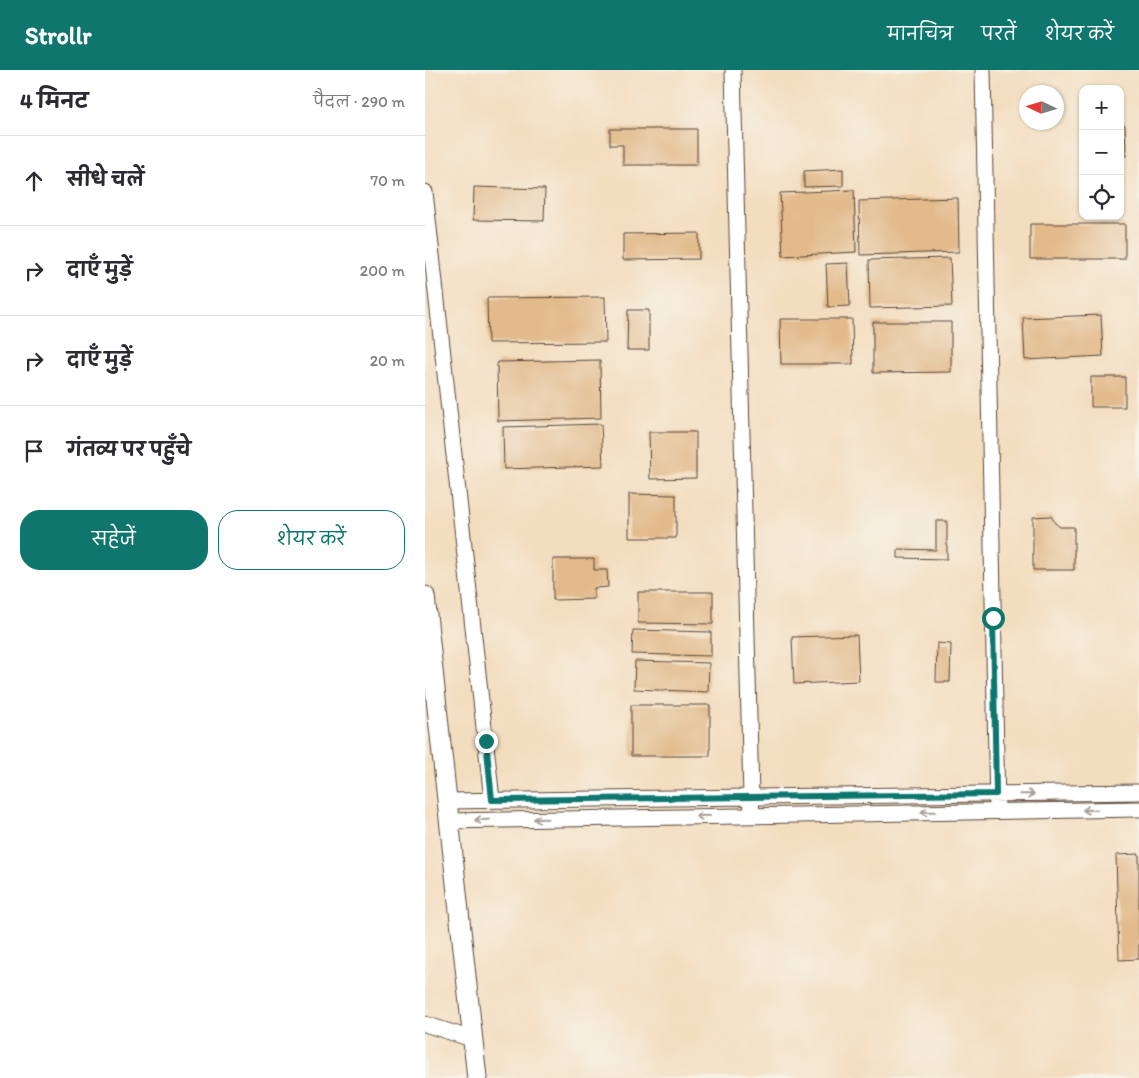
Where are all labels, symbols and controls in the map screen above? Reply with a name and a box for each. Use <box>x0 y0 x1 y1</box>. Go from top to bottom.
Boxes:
text: Strollr <box>25 21 91 50</box>
text: मानचित्र <box>887 23 953 45</box>
text: परतें <box>981 23 1017 45</box>
text: शेयर करें <box>1045 23 1114 45</box>
north arrow <box>1019 85 1064 130</box>
map controls <box>1079 85 1124 220</box>
button: + <box>1079 85 1124 130</box>
text: 4 मिनट <box>20 88 88 113</box>
text: पैदल · 290 m <box>313 92 405 111</box>
button: − <box>1079 130 1124 175</box>
icon: ahead <box>20 167 48 195</box>
text: सीधे चलें <box>67 168 144 191</box>
text: 70 m <box>370 171 405 190</box>
button: locate <box>1079 175 1124 220</box>
icon: right <box>20 257 48 285</box>
text: दाएँ मुड़ें <box>67 258 133 281</box>
text: 200 m <box>360 261 405 280</box>
icon: right <box>20 347 48 375</box>
text: दाएँ मुड़ें <box>67 348 133 371</box>
text: 20 m <box>370 351 405 370</box>
icon: arrive <box>20 437 48 465</box>
text: गंतव्य पर पहुँचे <box>67 438 191 461</box>
button: सहेजें <box>20 510 208 570</box>
button: शेयर करें <box>218 510 405 570</box>
route start <box>982 607 1005 630</box>
route end <box>475 730 498 753</box>
one-way arrow <box>1019 789 1035 798</box>
one-way arrow <box>1083 805 1099 814</box>
one-way arrow <box>920 807 936 817</box>
one-way arrow <box>696 811 712 821</box>
one-way arrow <box>533 814 550 824</box>
one-way arrow <box>475 815 491 825</box>

